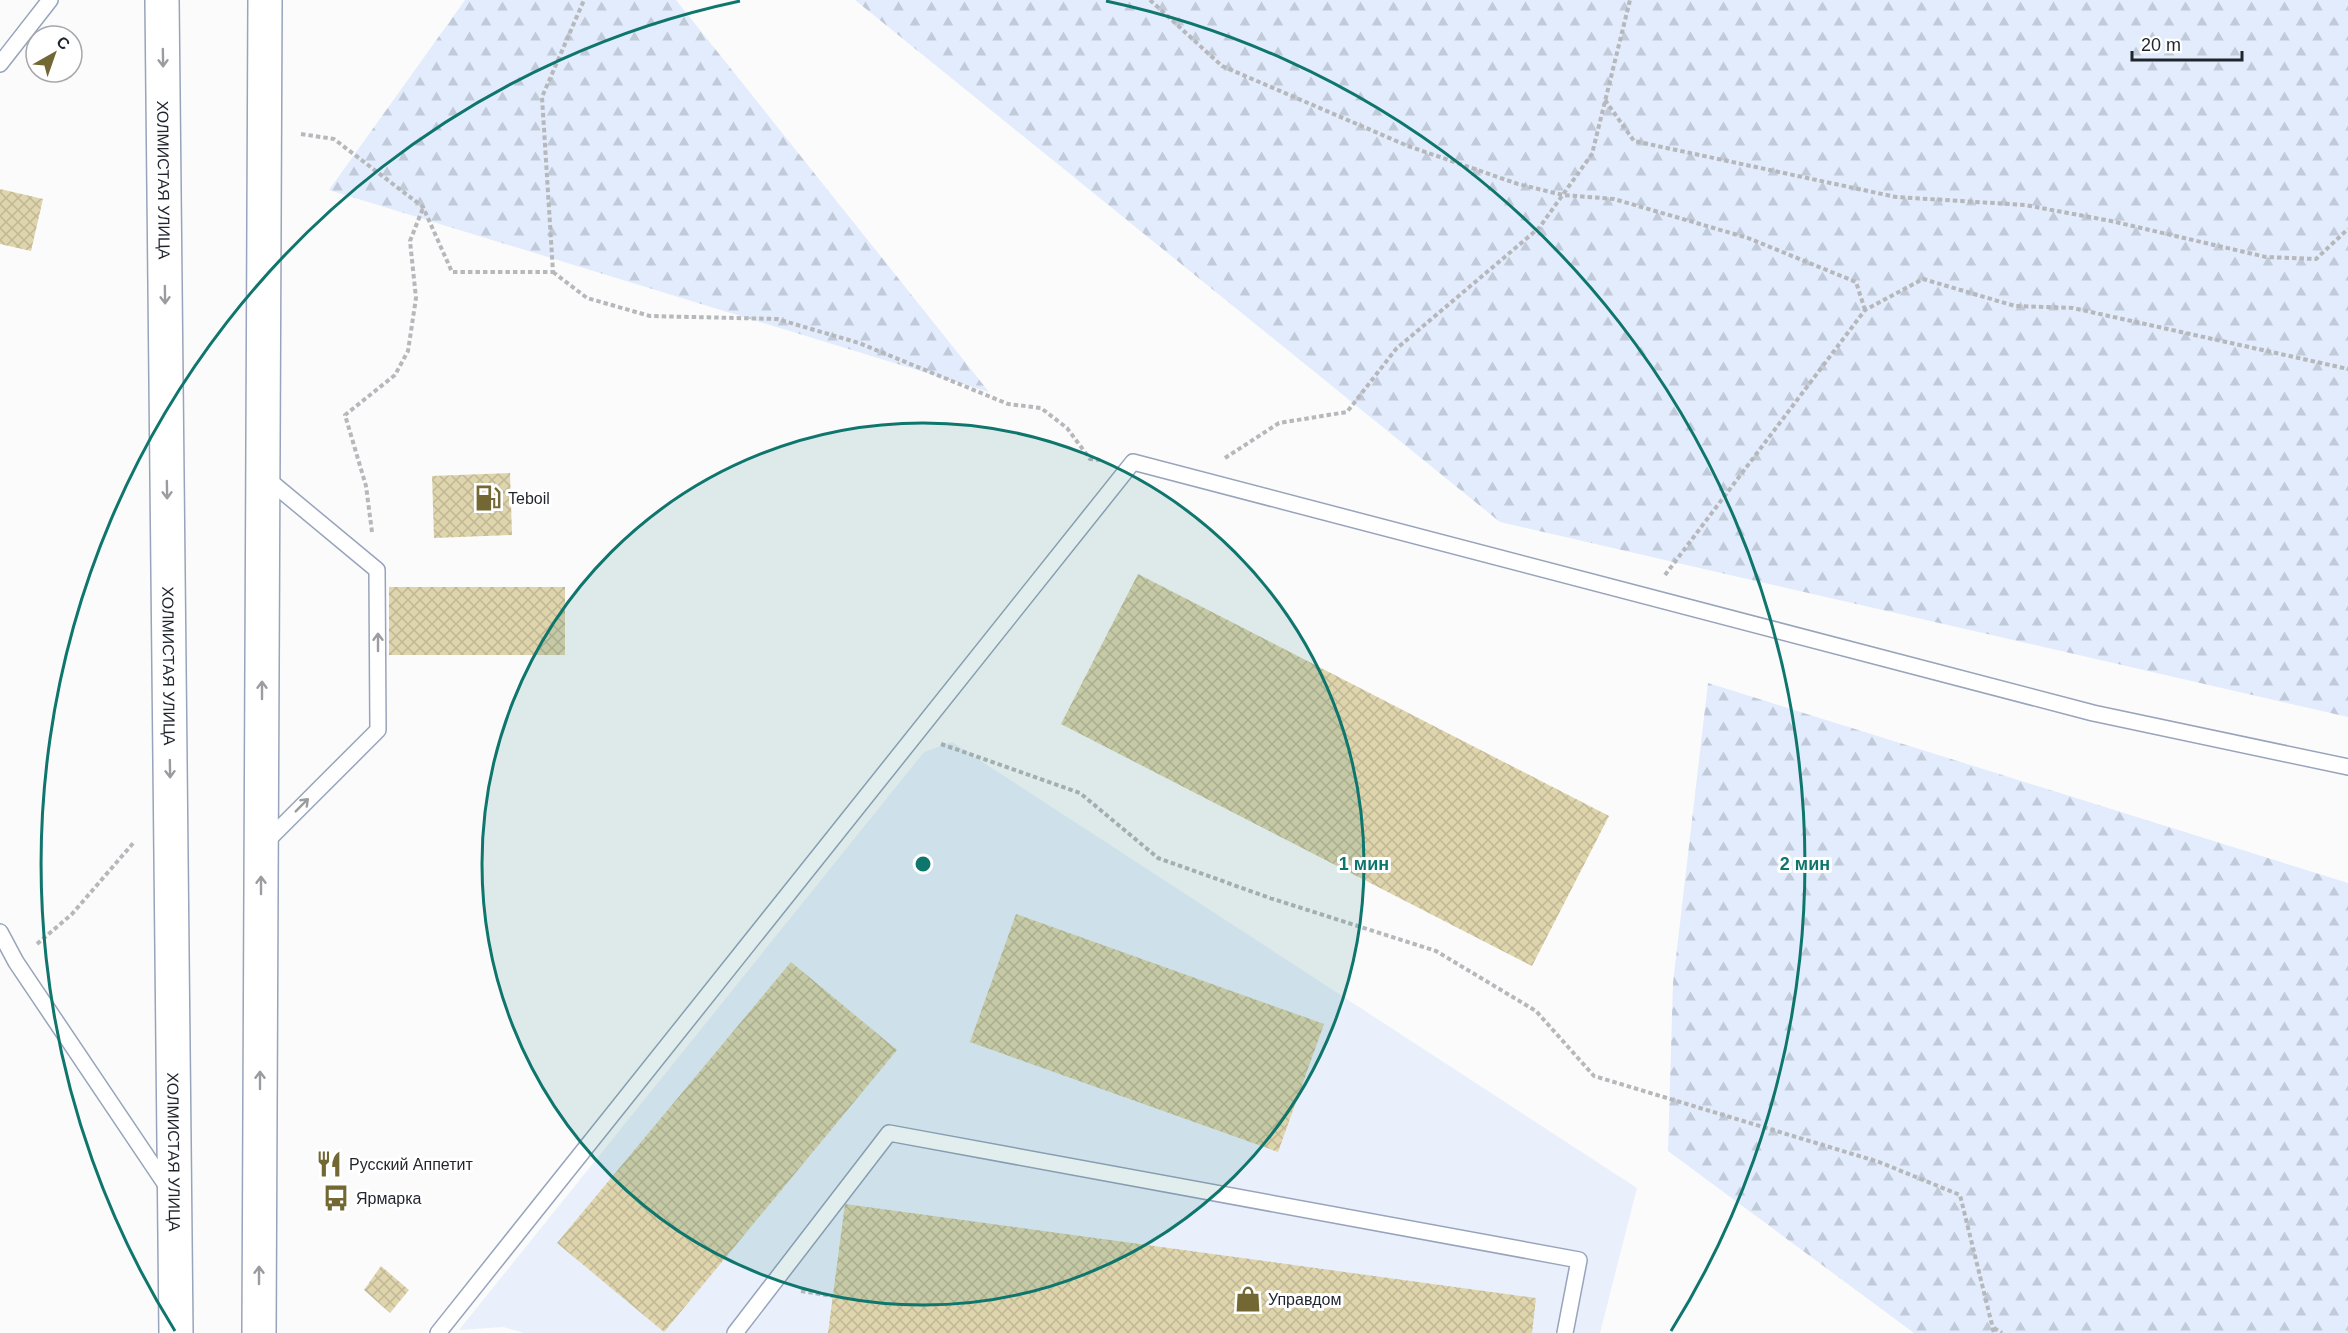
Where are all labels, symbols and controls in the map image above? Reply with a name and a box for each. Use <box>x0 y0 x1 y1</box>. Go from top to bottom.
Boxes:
north arrow <box>24 24 84 84</box>
scale bar <box>2132 24 2242 62</box>
text: С <box>53 33 74 53</box>
text: 20 m <box>2141 35 2181 55</box>
one-way arrow <box>157 48 169 68</box>
street label: ХОЛМИСТАЯ УЛИЦА <box>154 100 173 260</box>
one-way arrow <box>160 285 171 305</box>
one-way arrow <box>162 480 173 500</box>
fuel station icon: Teboil <box>473 483 503 513</box>
place label: Teboil <box>508 490 550 507</box>
street label: ХОЛМИСТАЯ УЛИЦА <box>159 586 178 746</box>
one-way arrow <box>372 632 384 652</box>
one-way arrow <box>256 680 268 700</box>
one-way arrow <box>165 759 176 779</box>
one-way arrow <box>295 798 310 813</box>
centre of rings <box>913 854 933 874</box>
text: 1 мин <box>1339 854 1389 874</box>
text: 2 мин <box>1780 854 1830 874</box>
one-way arrow <box>255 875 267 895</box>
one-way arrow <box>254 1070 266 1090</box>
street label: ХОЛМИСТАЯ УЛИЦА <box>164 1072 183 1232</box>
restaurant icon: Русский Аппетит <box>314 1149 344 1179</box>
place label: Русский Аппетит <box>349 1156 473 1173</box>
bus stop icon: Ярмарка <box>321 1183 351 1213</box>
place label: Ярмарка <box>356 1190 422 1207</box>
one-way arrow <box>253 1265 265 1285</box>
shop icon: Управдом <box>1233 1284 1263 1314</box>
place label: Управдом <box>1268 1291 1341 1308</box>

